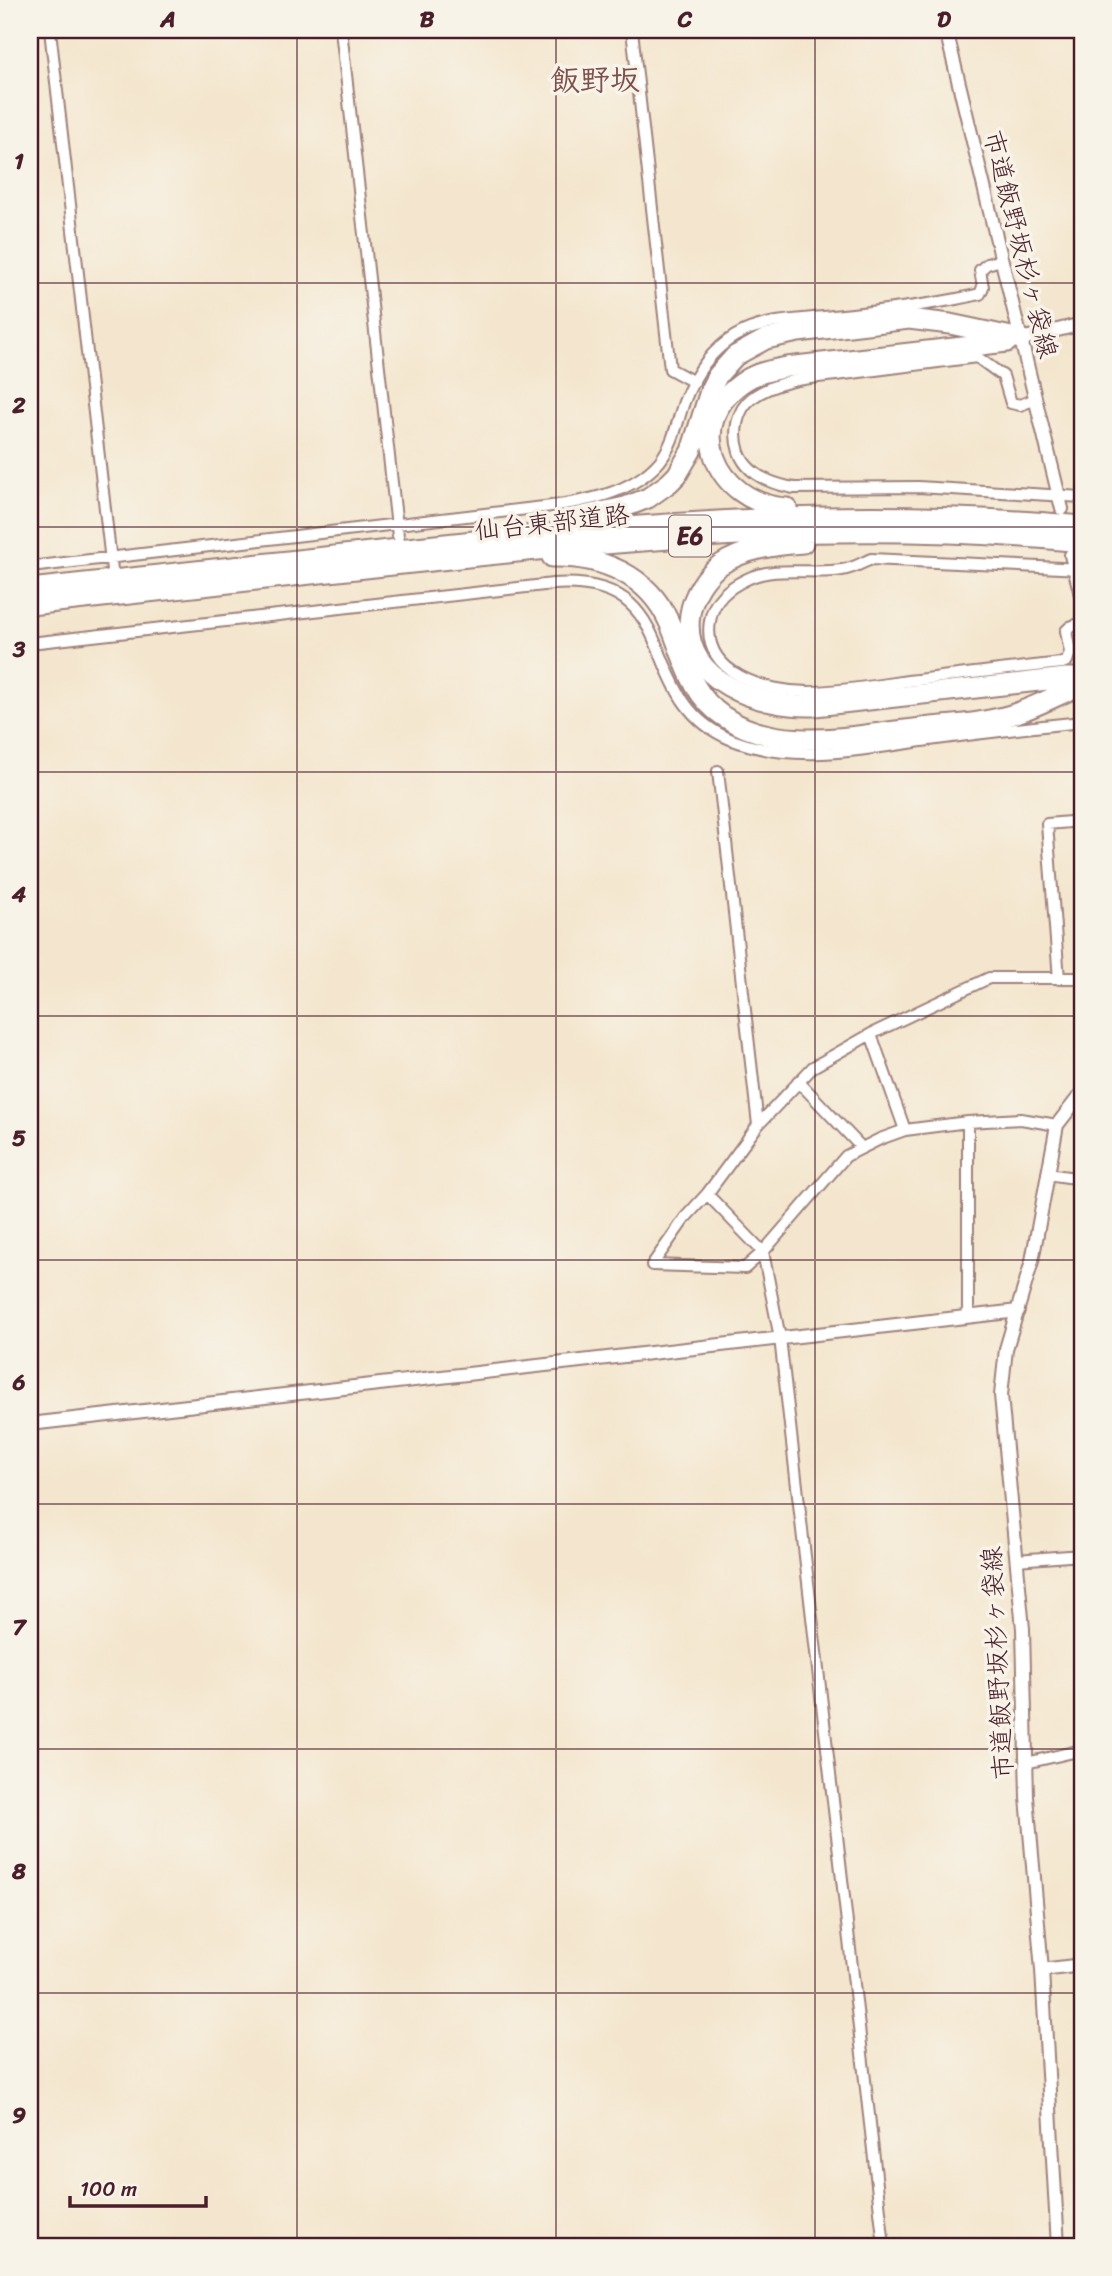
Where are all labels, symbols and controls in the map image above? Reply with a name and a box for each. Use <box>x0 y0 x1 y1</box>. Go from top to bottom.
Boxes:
text: A <box>159 0 176 40</box>
text: B <box>420 0 435 40</box>
text: C <box>677 0 693 40</box>
text: D <box>937 0 952 40</box>
district label: 飯野坂 <box>550 53 640 107</box>
street label: 市道飯野坂杉ヶ袋線 <box>970 125 1072 363</box>
text: 1 <box>14 141 24 182</box>
text: 2 <box>11 385 26 426</box>
street label: 仙台東部道路 <box>472 491 632 553</box>
road number: E6 <box>669 516 711 556</box>
text: 3 <box>12 629 26 670</box>
text: 4 <box>11 874 27 915</box>
text: 5 <box>12 1118 26 1159</box>
text: 6 <box>11 1362 26 1403</box>
street label: 市道飯野坂杉ヶ袋線 <box>968 1545 1026 1781</box>
text: 7 <box>12 1607 27 1648</box>
text: 8 <box>11 1851 26 1892</box>
text: 9 <box>12 2095 26 2136</box>
scale bar <box>70 2164 206 2208</box>
text: 100 m <box>80 2170 137 2208</box>

